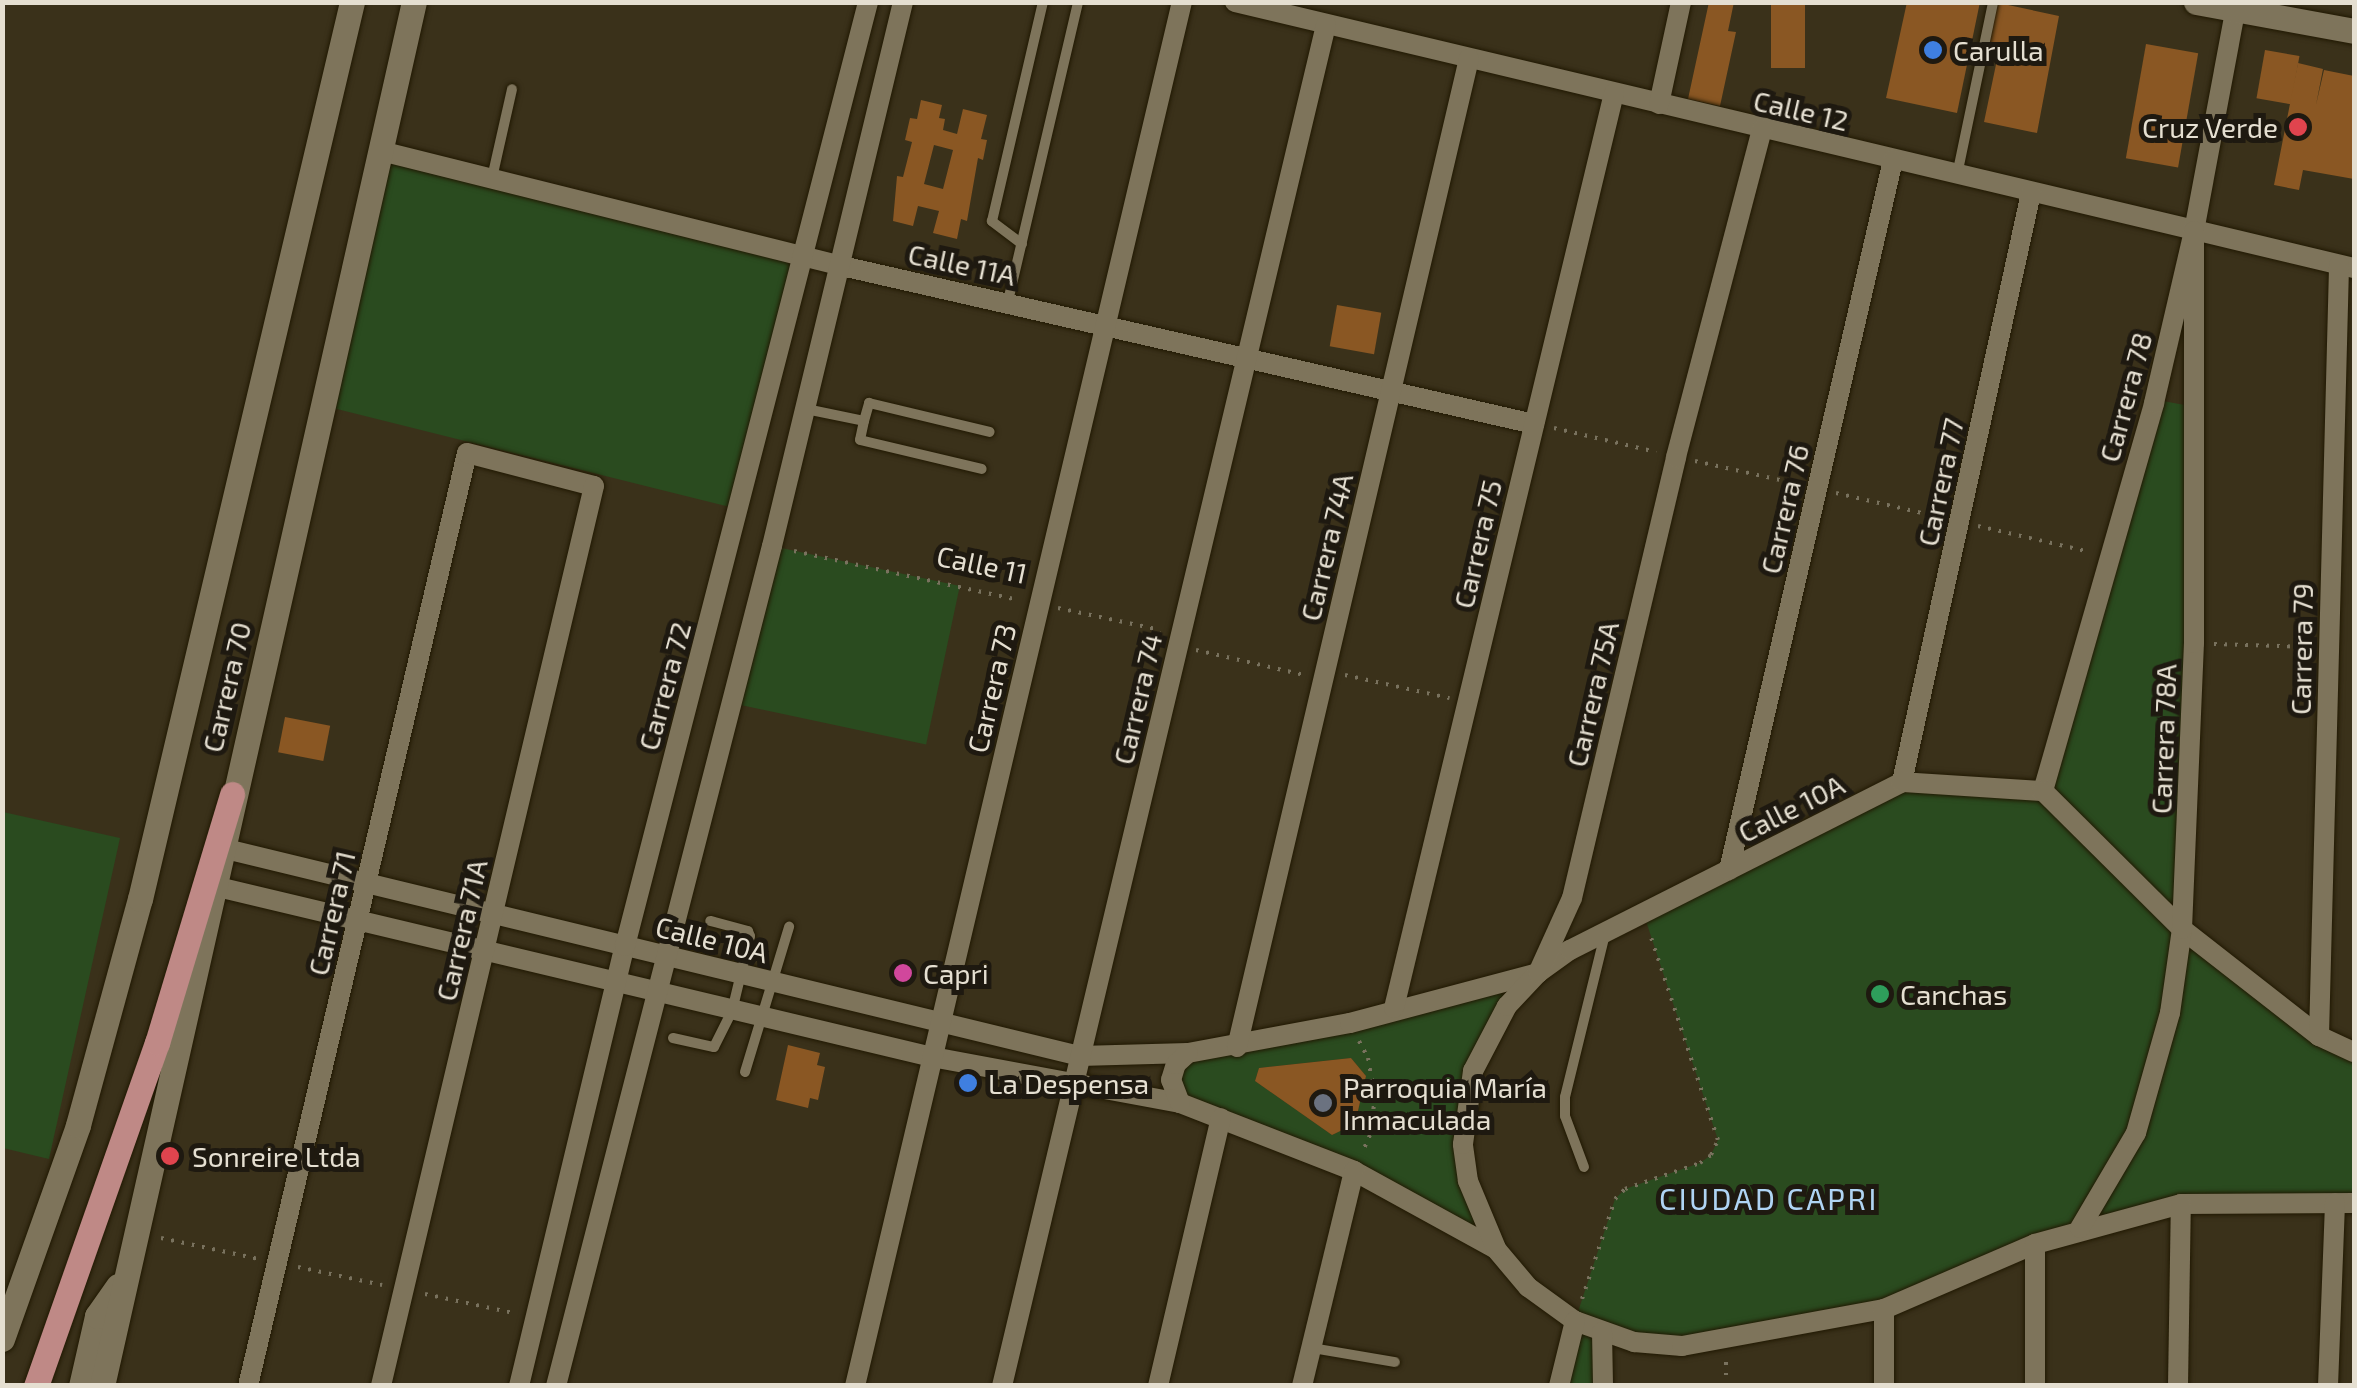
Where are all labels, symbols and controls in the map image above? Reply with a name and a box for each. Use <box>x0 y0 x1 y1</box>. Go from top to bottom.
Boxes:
place label: Carulla <box>1953 33 2044 67</box>
marker: Carulla <box>1922 39 1944 61</box>
street label: Calle 12 <box>1750 83 1852 137</box>
place label: Cruz Verde <box>2141 110 2278 144</box>
marker: Cruz Verde <box>2287 116 2309 138</box>
street label: Calle 11A <box>905 236 1019 292</box>
street label: Carrera 78 <box>2092 329 2158 465</box>
street label: Carrera 77 <box>1910 415 1970 549</box>
street label: Carrera 76 <box>1753 441 1815 577</box>
street label: Carrera 74A <box>1293 470 1359 624</box>
street label: Carrera 75 <box>1446 477 1508 611</box>
street label: Calle 11 <box>934 538 1030 590</box>
street label: Carrera 79 <box>2283 583 2319 715</box>
street label: Carrera 72 <box>631 618 697 754</box>
street label: Carrera 75A <box>1559 618 1625 770</box>
street label: Carrera 70 <box>195 619 257 755</box>
street label: Carrera 73 <box>960 620 1022 756</box>
street label: Carrera 74 <box>1106 630 1168 768</box>
street label: Carrera 78A <box>2144 663 2182 815</box>
street label: Calle 10A <box>1732 767 1850 849</box>
street label: Carrera 71 <box>300 847 362 979</box>
street label: Carrera 71A <box>428 856 494 1004</box>
street label: Calle 10A <box>652 909 772 969</box>
place label: Capri <box>923 956 989 990</box>
marker: Capri <box>892 962 914 984</box>
place label: Canchas <box>1900 977 2007 1011</box>
marker: Canchas <box>1869 983 1891 1005</box>
place label: La Despensa <box>988 1066 1149 1100</box>
place label: Parroquia María Inmaculada <box>1343 1070 1547 1136</box>
marker: La Despensa <box>957 1072 979 1094</box>
marker: Parroquia María Inmaculada <box>1312 1092 1334 1114</box>
place label: Sonreire Ltda <box>192 1139 361 1173</box>
marker: Sonreire Ltda <box>157 1143 183 1169</box>
district label: CIUDAD CAPRI <box>1659 1180 1879 1216</box>

